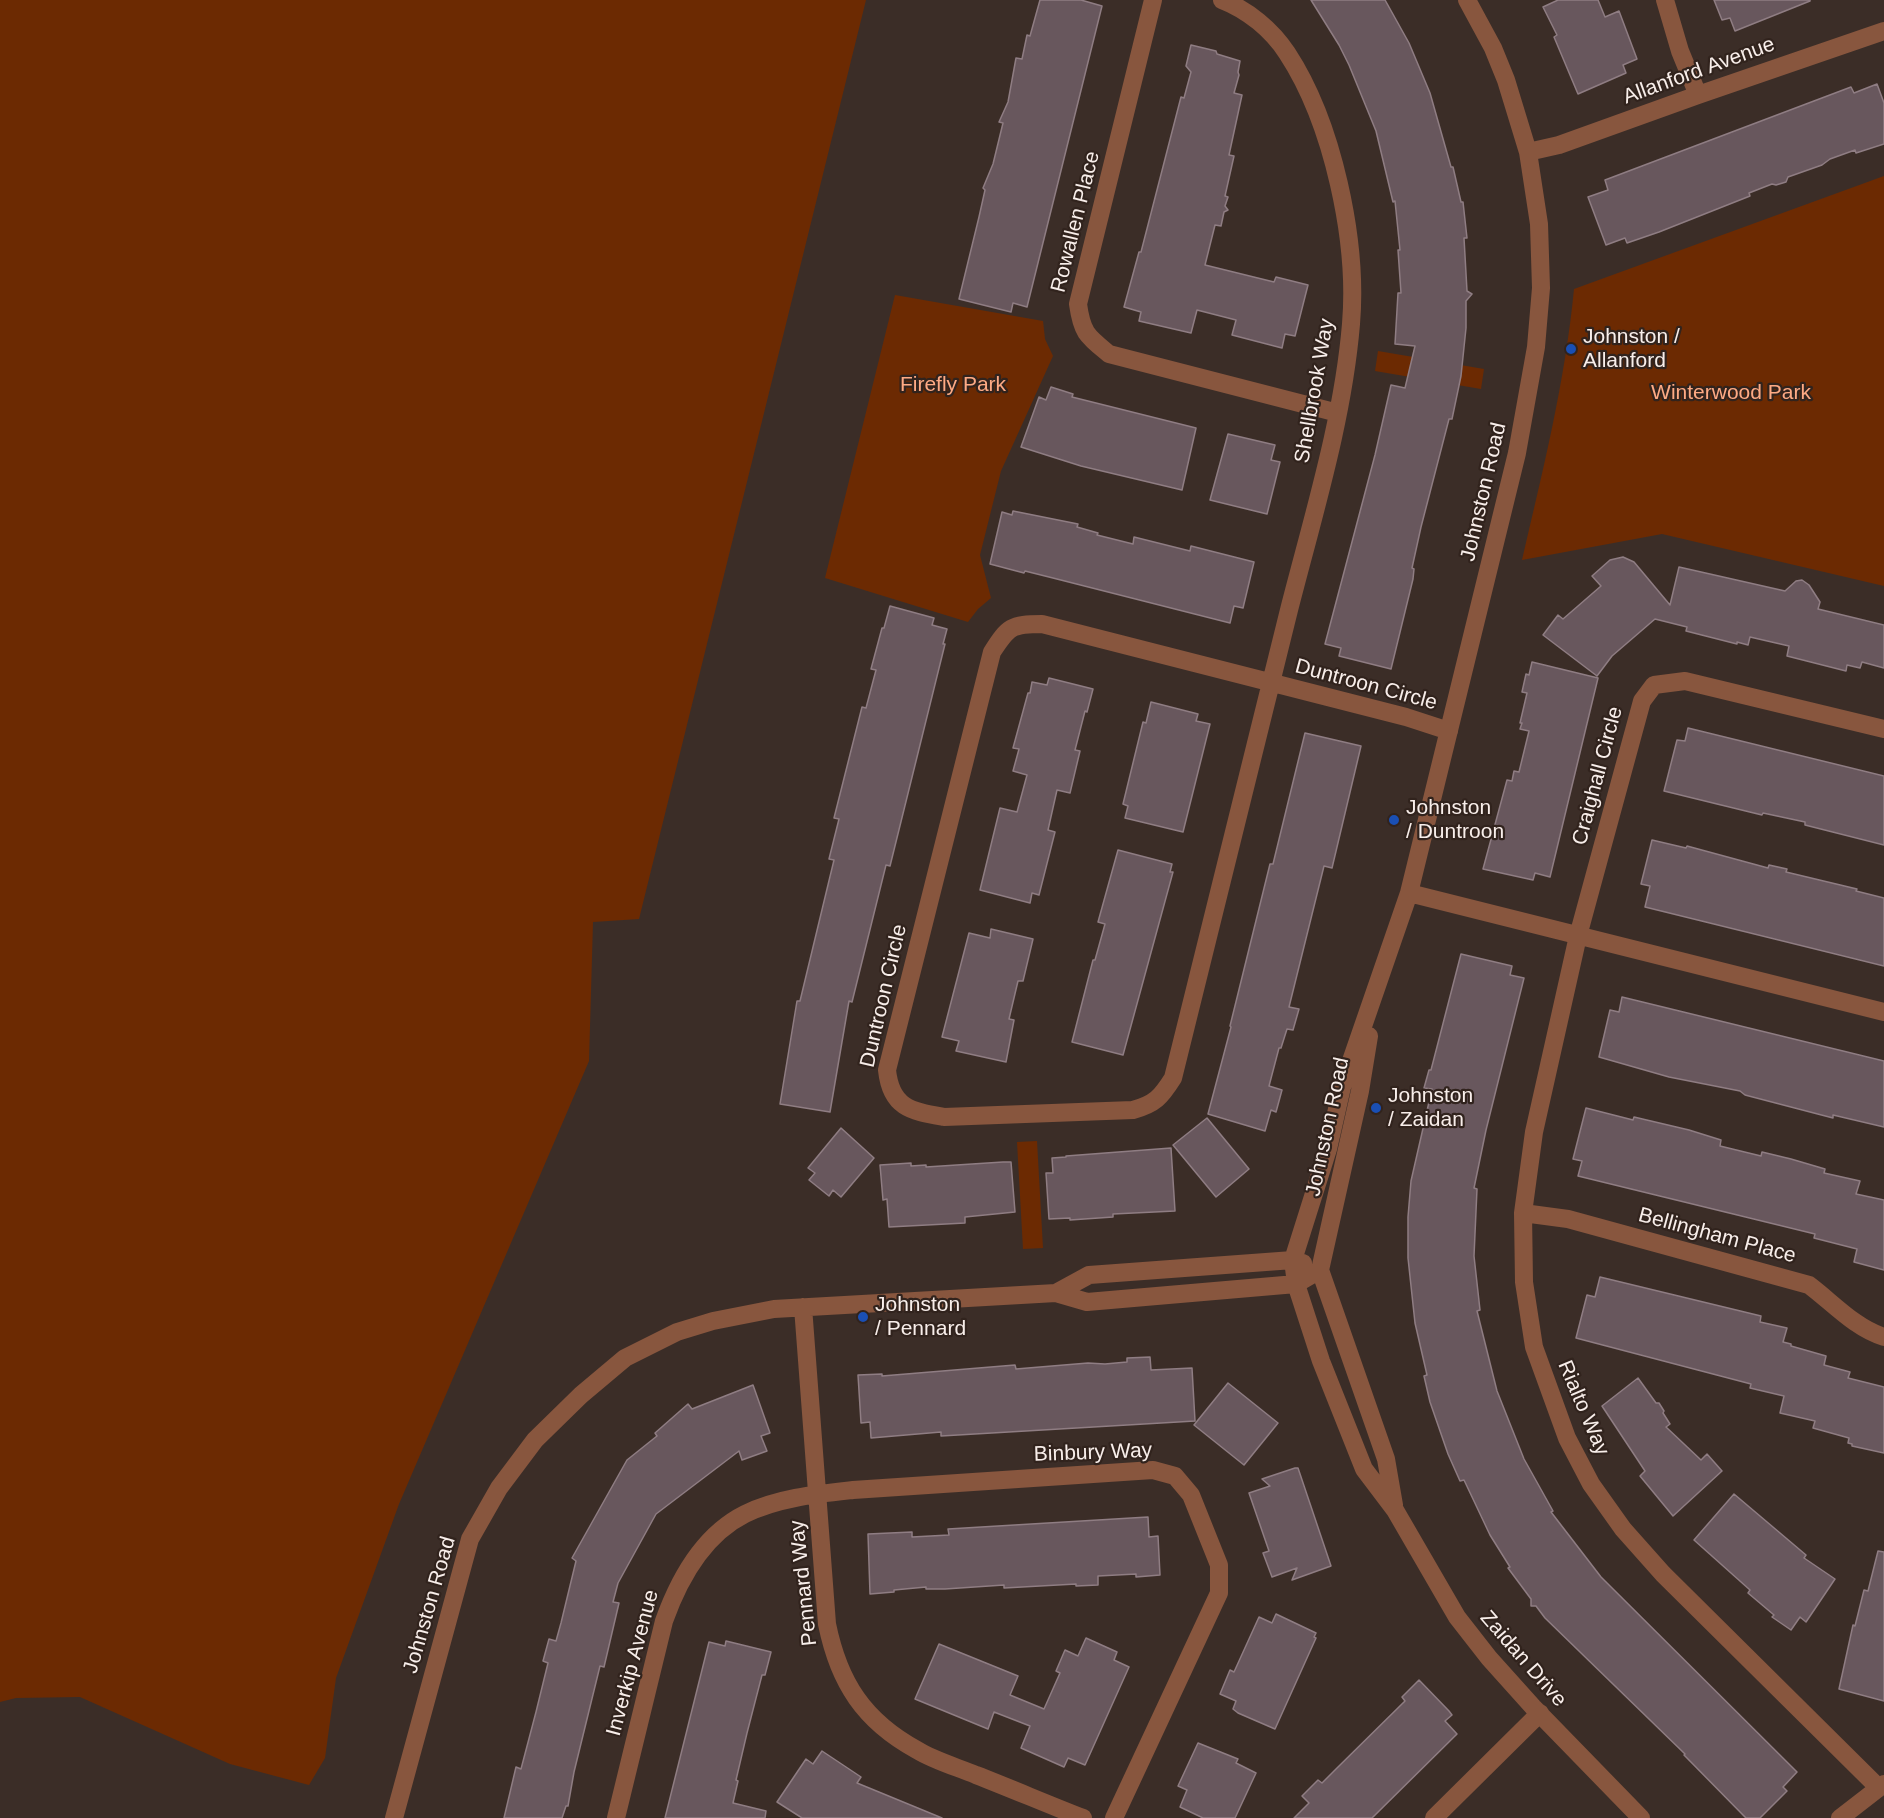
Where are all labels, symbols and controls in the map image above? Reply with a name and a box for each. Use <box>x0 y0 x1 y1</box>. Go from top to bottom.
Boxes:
street label: Allanford Avenue <box>1620 32 1778 110</box>
street label: Rowallen Place <box>1046 149 1106 295</box>
street label: Shellbrook Way <box>1290 317 1340 465</box>
place label: Johnston / Allanford <box>1583 324 1680 374</box>
marker: Johnston / Allanford <box>1564 342 1578 356</box>
park label: Firefly Park <box>900 372 1006 398</box>
park label: Winterwood Park <box>1651 380 1811 406</box>
street label: Johnston Road <box>1456 420 1512 564</box>
street label: Duntroon Circle <box>1292 654 1440 716</box>
street label: Craighall Circle <box>1567 704 1629 848</box>
place label: Johnston / Duntroon <box>1406 795 1504 845</box>
marker: Johnston / Duntroon <box>1387 813 1401 827</box>
street label: Duntroon Circle <box>855 922 913 1070</box>
street label: Johnston Road <box>1301 1055 1355 1199</box>
place label: Johnston / Zaidan <box>1388 1083 1473 1133</box>
marker: Johnston / Zaidan <box>1369 1101 1383 1115</box>
street label: Bellingham Place <box>1635 1203 1799 1269</box>
place label: Johnston / Pennard <box>875 1292 966 1342</box>
marker: Johnston / Pennard <box>856 1310 870 1324</box>
street label: Rialto Way <box>1552 1357 1614 1459</box>
street label: Binbury Way <box>1033 1438 1153 1468</box>
street label: Pennard Way <box>785 1519 823 1647</box>
street label: Johnston Road <box>398 1534 462 1676</box>
street label: Inverkip Avenue <box>601 1587 665 1739</box>
street label: Zaidan Drive <box>1474 1606 1572 1712</box>

